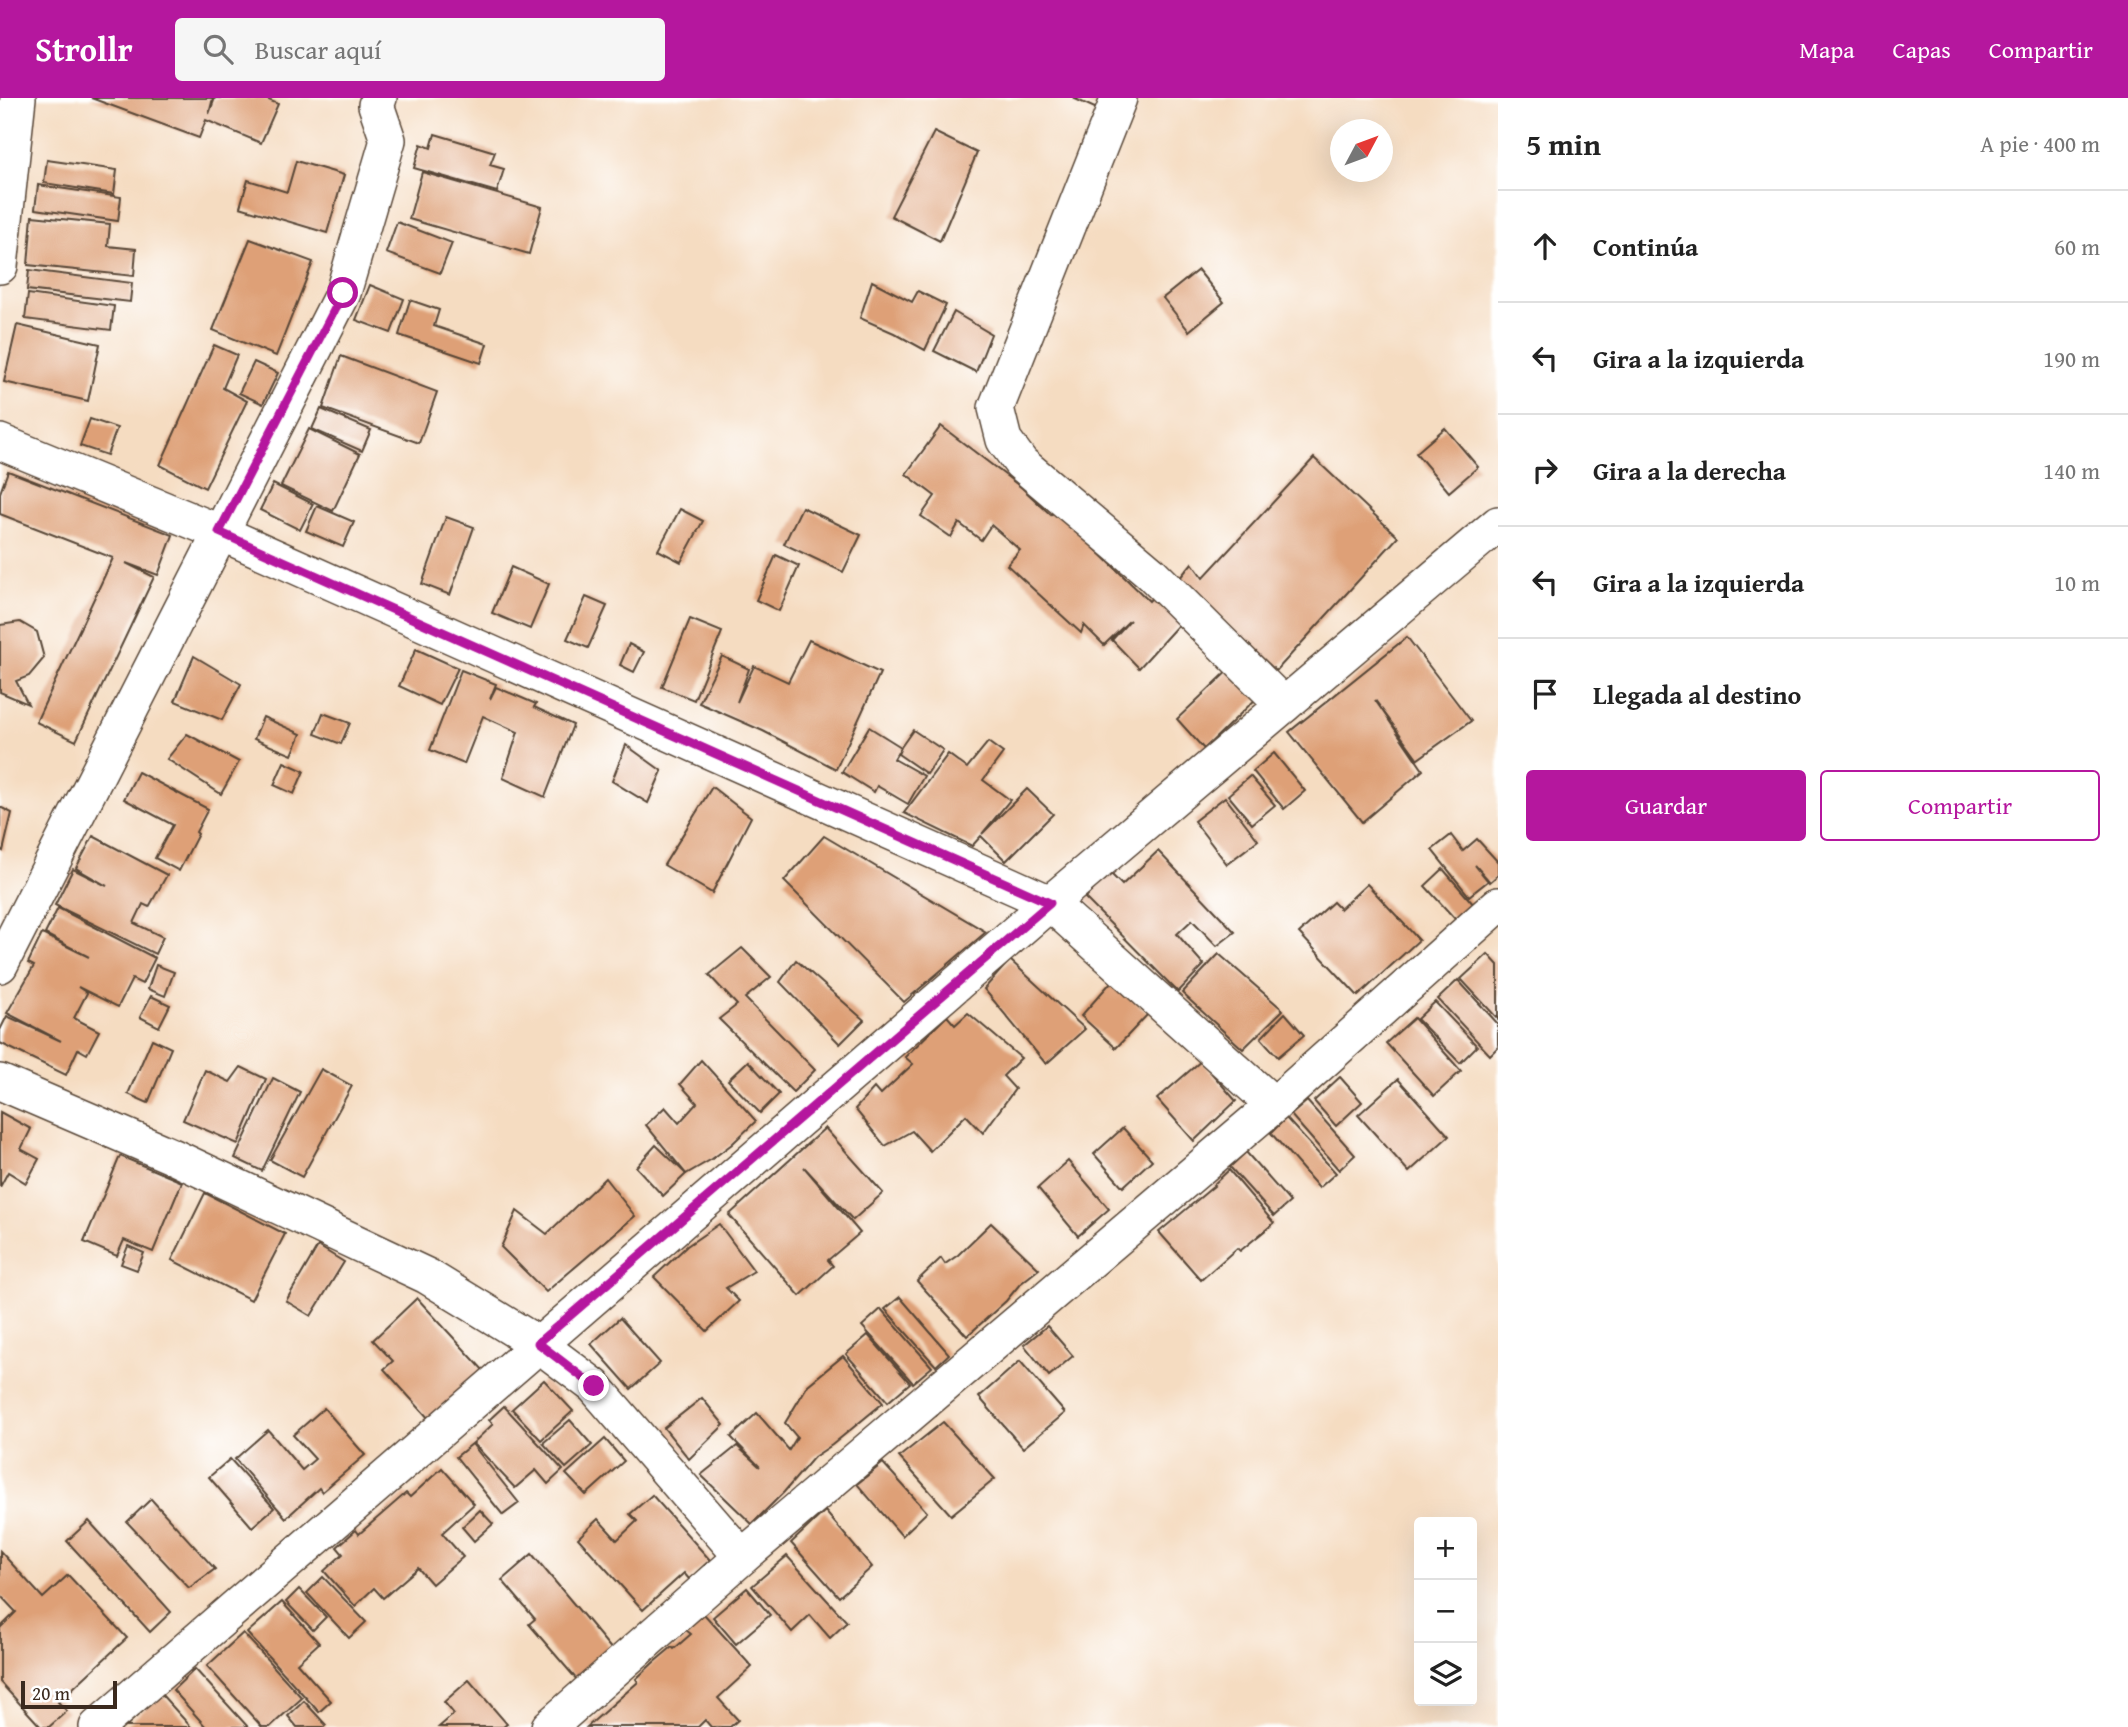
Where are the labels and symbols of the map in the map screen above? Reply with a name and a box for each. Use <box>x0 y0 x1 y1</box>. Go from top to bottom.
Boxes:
north arrow <box>1330 119 1393 182</box>
route start <box>327 277 358 308</box>
route end <box>578 1370 609 1401</box>
scale bar <box>21 1678 117 1710</box>

